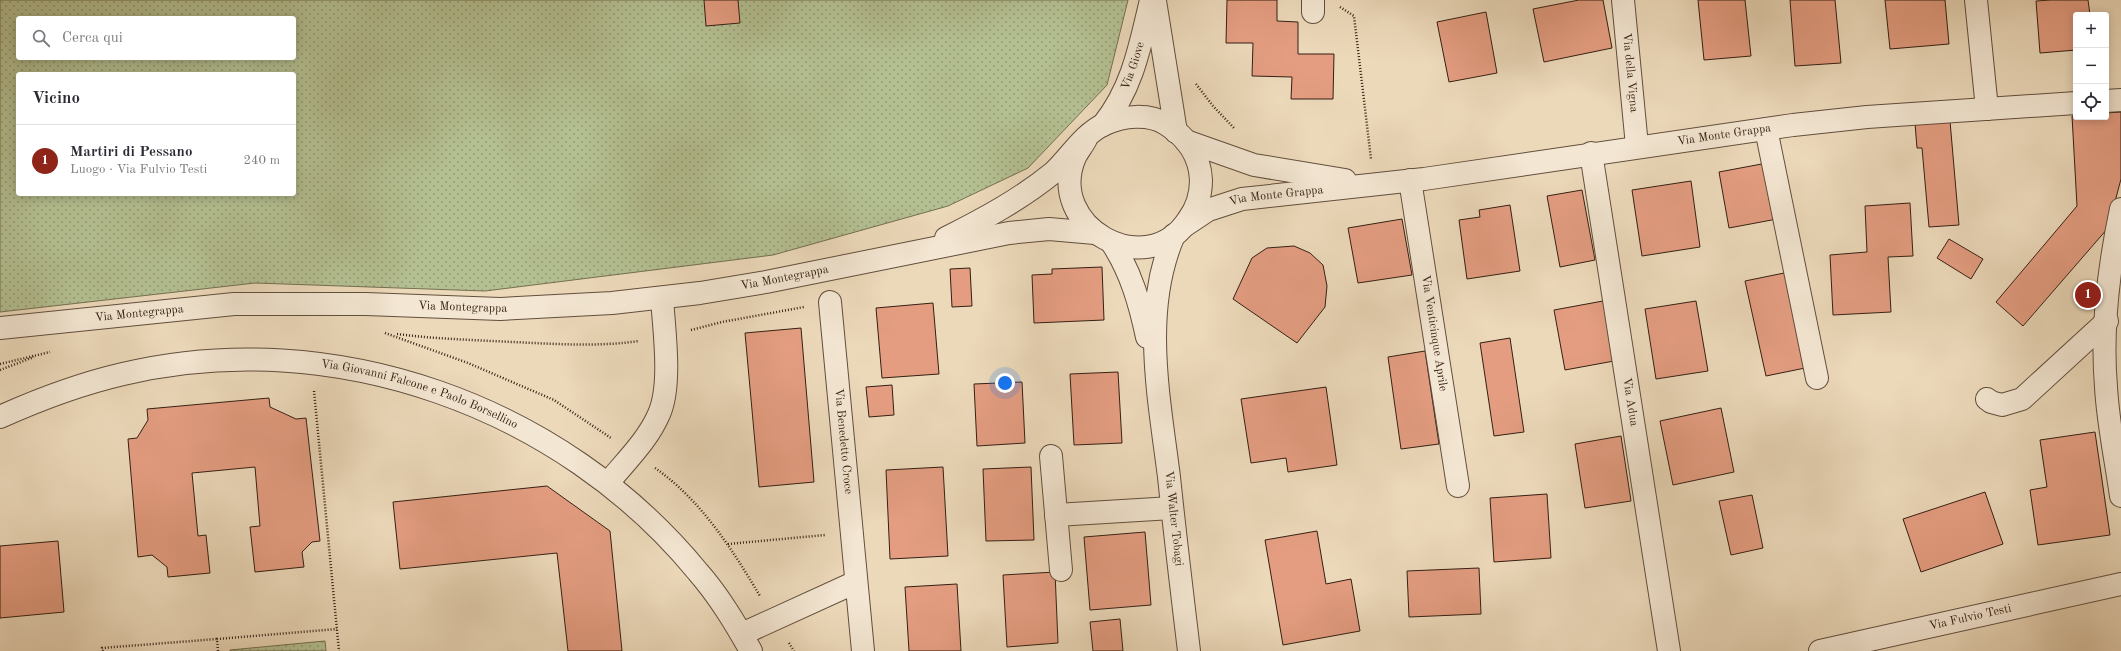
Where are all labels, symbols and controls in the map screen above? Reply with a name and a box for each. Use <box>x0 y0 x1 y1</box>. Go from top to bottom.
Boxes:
map controls <box>2073 12 2109 120</box>
button: + <box>2073 12 2109 48</box>
search box <box>16 16 296 60</box>
icon: search <box>30 27 52 49</box>
text: Cerca qui <box>62 31 123 46</box>
street label: Via della Vigna <box>1620 32 1640 113</box>
street label: Via Giove <box>1119 40 1147 92</box>
button: − <box>2073 48 2109 84</box>
button: locate <box>2073 84 2109 120</box>
text: Vicino <box>32 90 80 107</box>
street label: Via Monte Grappa <box>1676 122 1772 148</box>
text: Martiri di Pessano <box>70 145 193 160</box>
text: 1 <box>41 154 49 167</box>
text: 240 m <box>243 154 280 167</box>
text: Luogo · Via Fulvio Testi <box>70 163 207 176</box>
street label: Via Monte Grappa <box>1228 184 1324 209</box>
street label: Via Montegrappa <box>740 264 830 292</box>
street label: Via Venticinque Aprile <box>1419 274 1449 393</box>
pin: 1 <box>2075 280 2101 310</box>
street label: Via Montegrappa <box>418 300 508 315</box>
street label: Via Montegrappa <box>94 303 184 324</box>
street label: Via Giovanni Falcone e Paolo Borsellino <box>320 358 520 431</box>
your location <box>995 373 1015 393</box>
street label: Via Adua <box>1620 377 1640 427</box>
street label: Via Benedetto Croce <box>832 388 854 495</box>
street label: Via Walter Tobagi <box>1162 470 1185 567</box>
street label: Via Fulvio Testi <box>1928 603 2013 633</box>

